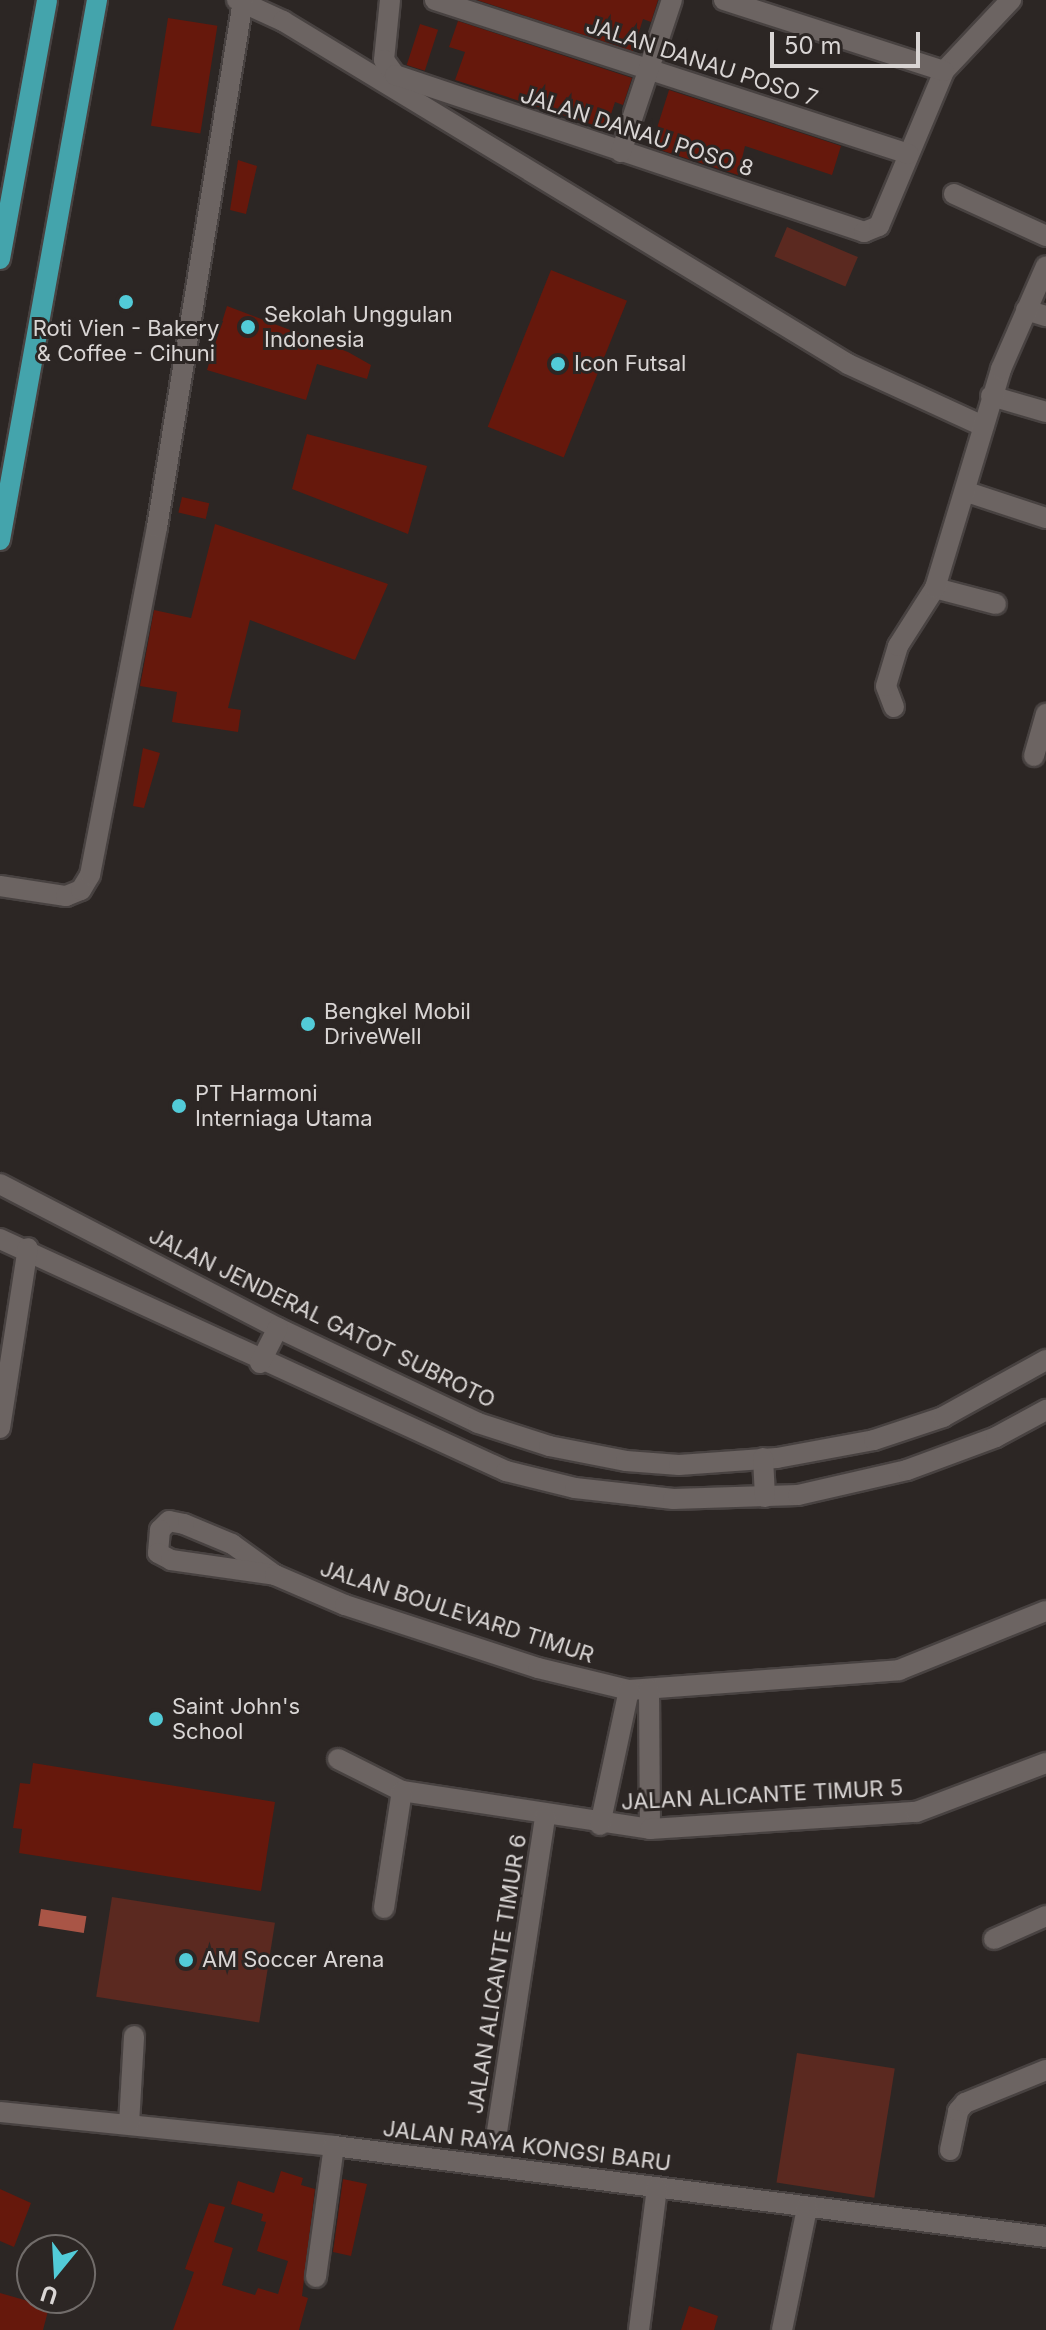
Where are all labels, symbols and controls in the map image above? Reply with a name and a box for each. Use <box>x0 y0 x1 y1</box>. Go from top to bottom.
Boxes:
street label: JALAN DANAU POSO 7 <box>583 12 821 112</box>
scale bar <box>774 16 924 66</box>
text: 50 m <box>784 31 842 60</box>
street label: JALAN DANAU POSO 8 <box>517 82 757 182</box>
marker: Roti Vien - Bakery & Coffee - Cihuni <box>117 293 135 311</box>
place label: Sekolah Unggulan Indonesia <box>264 301 453 352</box>
place label: Roti Vien - Bakery & Coffee - Cihuni <box>33 315 219 366</box>
marker: Sekolah Unggulan Indonesia <box>239 318 257 336</box>
place label: Icon Futsal <box>574 351 686 377</box>
marker: Icon Futsal <box>549 355 567 373</box>
place label: Bengkel Mobil DriveWell <box>324 998 471 1050</box>
marker: Bengkel Mobil DriveWell <box>299 1015 317 1033</box>
place label: PT Harmoni Interniaga Utama <box>195 1080 373 1132</box>
marker: PT Harmoni Interniaga Utama <box>170 1097 188 1115</box>
street label: JALAN JENDERAL GATOT SUBROTO <box>145 1222 499 1414</box>
street label: JALAN BOULEVARD TIMUR <box>317 1555 597 1669</box>
place label: Saint John's School <box>172 1693 300 1744</box>
marker: Saint John's School <box>147 1710 165 1728</box>
street label: JALAN ALICANTE TIMUR 5 <box>620 1774 904 1816</box>
street label: JALAN ALICANTE TIMUR 6 <box>462 1832 532 2116</box>
place label: AM Soccer Arena <box>202 1947 384 1973</box>
marker: AM Soccer Arena <box>177 1951 195 1969</box>
street label: JALAN RAYA KONGSI BARU <box>381 2115 673 2177</box>
north arrow <box>16 2234 96 2314</box>
text: U <box>38 2280 61 2310</box>

